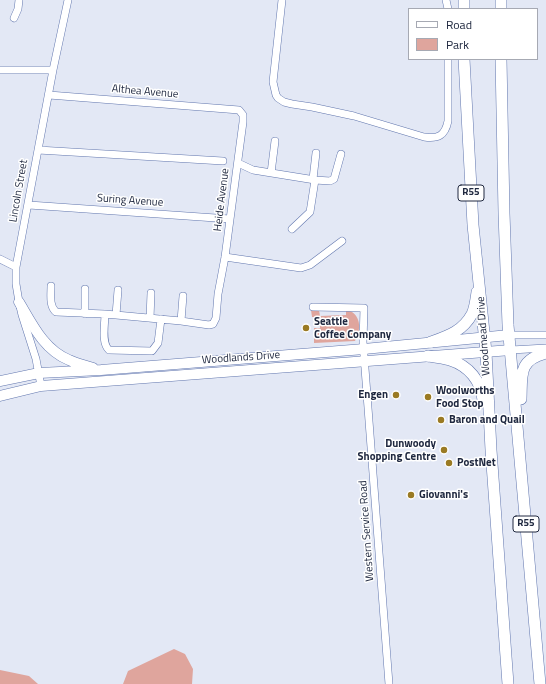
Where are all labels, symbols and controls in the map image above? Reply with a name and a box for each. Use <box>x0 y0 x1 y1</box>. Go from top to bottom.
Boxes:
legend <box>408 8 538 60</box>
text: Road <box>446 15 472 34</box>
text: Park <box>446 35 469 54</box>
street label: Althea Avenue <box>111 83 179 101</box>
street label: Lincoln Street <box>7 159 31 223</box>
street label: Heide Avenue <box>212 168 232 232</box>
road number: R55 <box>458 185 484 201</box>
street label: Suring Avenue <box>96 192 164 210</box>
street label: Woodmead Drive <box>475 296 493 376</box>
place label: Seattle Coffee Company <box>314 315 391 341</box>
marker: Seattle Coffee Company <box>301 323 311 333</box>
street label: Woodlands Drive <box>201 349 281 367</box>
place label: Woolworths Food Stop <box>436 384 494 410</box>
place label: Engen <box>358 388 388 402</box>
marker: Engen <box>391 390 401 400</box>
marker: Woolworths Food Stop <box>423 392 433 402</box>
place label: Baron and Quail <box>449 413 525 427</box>
marker: Baron and Quail <box>436 415 446 425</box>
place label: Dunwoody Shopping Centre <box>358 437 436 463</box>
marker: Dunwoody Shopping Centre <box>439 445 449 455</box>
place label: PostNet <box>457 456 496 470</box>
marker: PostNet <box>444 458 454 468</box>
street label: Western Service Road <box>357 480 377 582</box>
place label: Giovanni's <box>419 488 468 502</box>
marker: Giovanni's <box>406 490 416 500</box>
road number: R55 <box>513 516 539 532</box>

